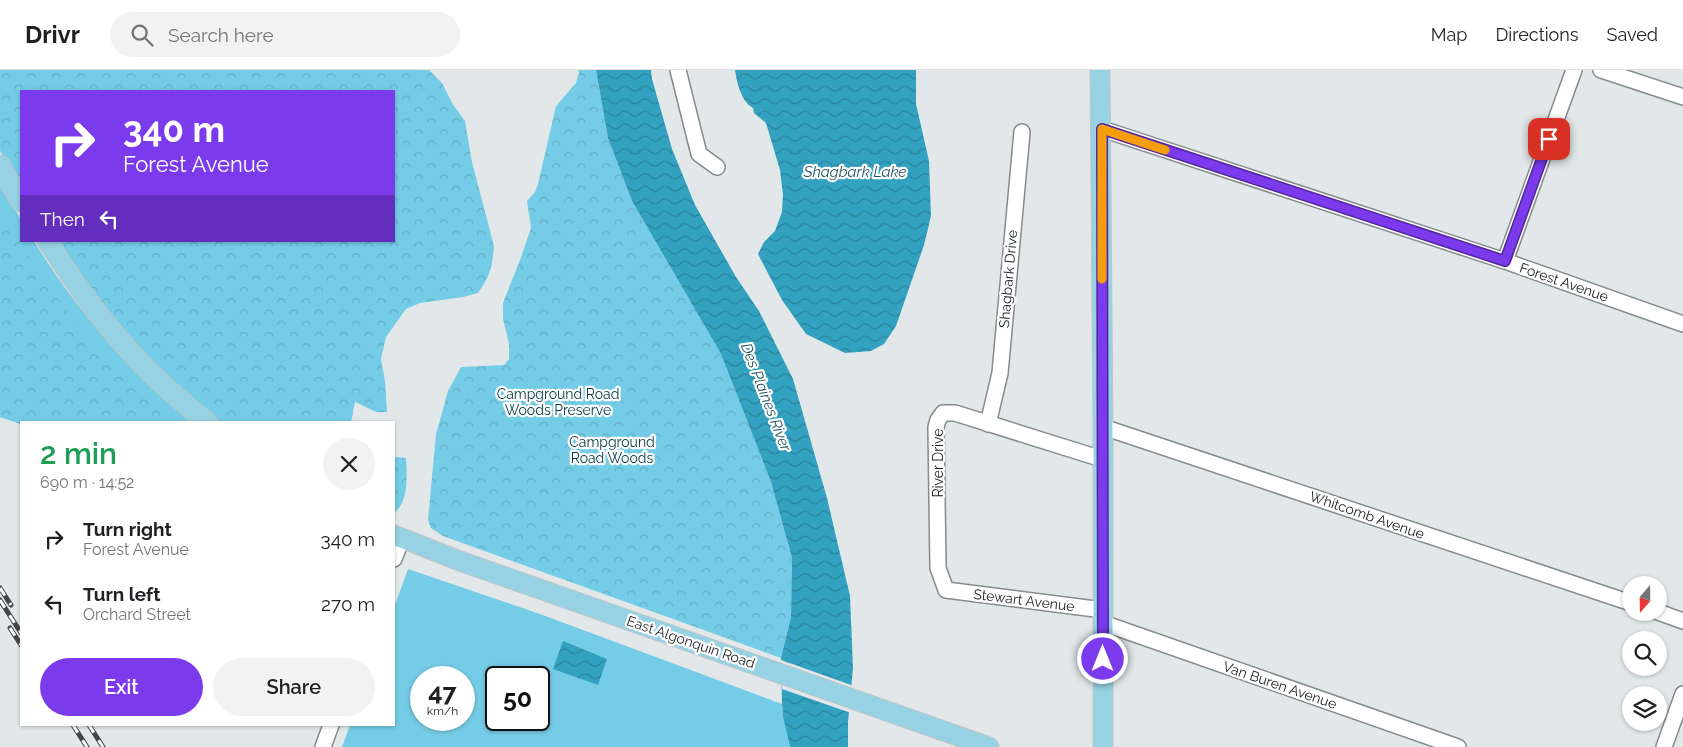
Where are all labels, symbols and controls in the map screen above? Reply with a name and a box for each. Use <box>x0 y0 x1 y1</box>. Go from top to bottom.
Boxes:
search box <box>110 12 460 57</box>
text: Drivr <box>25 20 80 49</box>
icon: search <box>128 21 156 49</box>
text: Search here <box>168 24 274 46</box>
text: Map <box>1431 24 1467 45</box>
text: Directions <box>1495 24 1579 45</box>
text: Saved <box>1607 24 1658 45</box>
text: 340 m <box>123 109 225 150</box>
icon: right <box>40 110 105 175</box>
pin <box>1528 118 1570 160</box>
icon: arrive <box>1535 125 1563 153</box>
text: Forest Avenue <box>123 151 269 177</box>
water label: Shagbark Lake <box>803 163 906 181</box>
icon: left <box>95 205 123 233</box>
text: Then <box>40 208 85 230</box>
street label: Shagbark Drive <box>996 229 1020 329</box>
street label: Forest Avenue <box>1518 259 1610 305</box>
water label: Des Plaines River <box>737 340 795 454</box>
park label: Campground Road Woods Preserve <box>497 386 619 418</box>
street label: River Drive <box>930 428 946 498</box>
park label: Campground Road Woods <box>569 434 655 466</box>
text: 2 min <box>40 436 117 471</box>
button: close <box>323 438 375 490</box>
text: 690 m · 14:52 <box>40 473 134 492</box>
street label: Whitcomb Avenue <box>1308 488 1426 542</box>
text: Turn right <box>83 518 172 540</box>
icon: right <box>40 525 68 553</box>
text: 340 m <box>321 528 375 550</box>
text: Forest Avenue <box>83 540 189 559</box>
north arrow <box>1622 576 1668 621</box>
map controls <box>1622 576 1667 731</box>
text: Turn left <box>83 583 160 605</box>
street label: Stewart Avenue <box>973 586 1075 614</box>
icon: left <box>40 590 68 618</box>
text: 270 m <box>321 593 375 615</box>
text: Orchard Street <box>83 605 191 624</box>
street label: East Algonquin Road <box>625 613 757 671</box>
button: search <box>1622 631 1667 676</box>
position arrow <box>1076 632 1128 684</box>
button: Exit <box>40 658 203 716</box>
button: Share <box>213 658 375 716</box>
street label: Van Buren Avenue <box>1221 658 1339 712</box>
speed limit sign: 50 <box>485 666 550 731</box>
text: 47 <box>428 677 457 707</box>
button: layers <box>1622 686 1667 731</box>
text: km/h <box>427 704 458 718</box>

